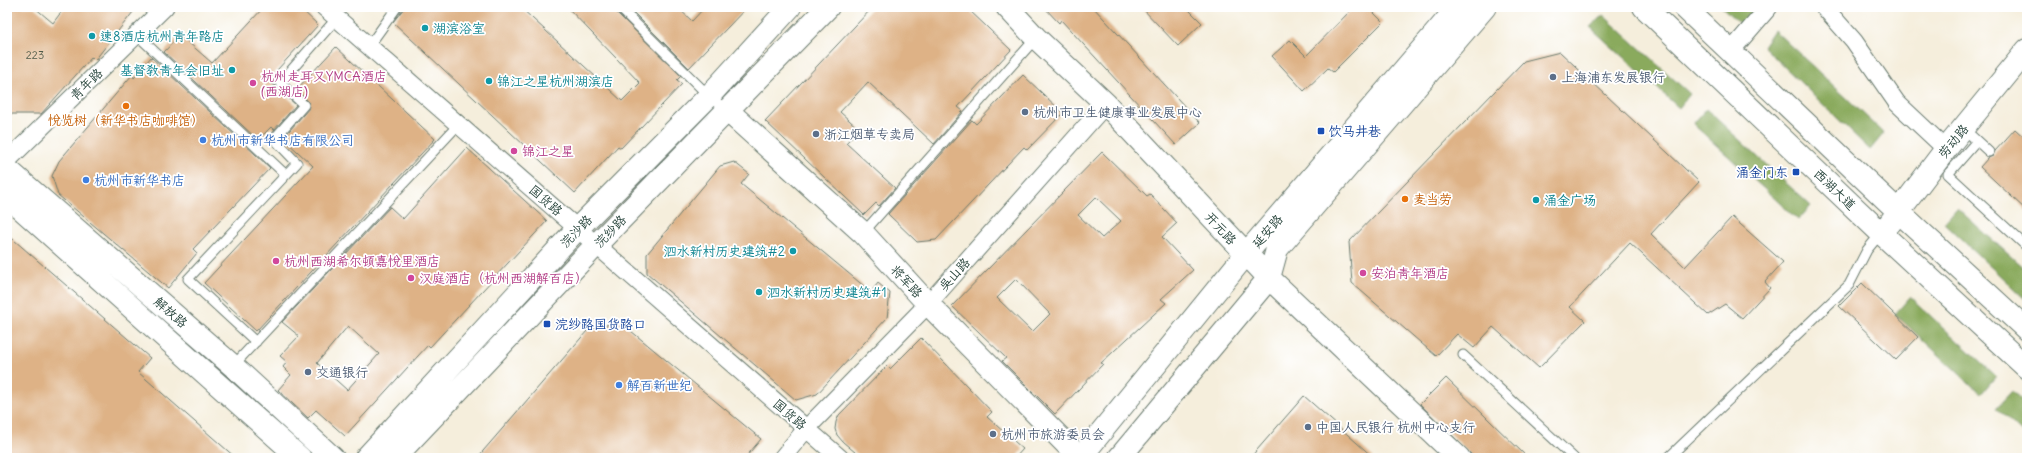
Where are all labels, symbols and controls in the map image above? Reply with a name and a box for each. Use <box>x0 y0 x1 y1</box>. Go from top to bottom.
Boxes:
place label: 湖滨浴室 <box>433 20 485 37</box>
marker: 湖滨浴室 <box>420 23 430 33</box>
place label: 速8酒店杭州青年路店 <box>100 28 225 45</box>
marker: 速8酒店杭州青年路店 <box>87 31 97 41</box>
house number: 223 <box>26 48 44 62</box>
place label: 基督教青年会旧址 <box>120 62 224 79</box>
street label: 青年路 <box>66 65 106 104</box>
marker: 基督教青年会旧址 <box>227 65 237 75</box>
place label: 杭州走耳又YMCA酒店 (西湖店) <box>261 68 387 100</box>
place label: 上海浦东发展银行 <box>1561 69 1665 86</box>
marker: 上海浦东发展银行 <box>1548 72 1558 82</box>
place label: 锦江之星杭州湖滨店 <box>497 73 614 90</box>
marker: 锦江之星杭州湖滨店 <box>484 76 494 86</box>
marker: 杭州走耳又YMCA酒店 (西湖店) <box>248 78 258 88</box>
marker: 悦览树（新华书店咖啡馆） <box>121 101 131 111</box>
place label: 杭州市卫生健康事业发展中心 <box>1033 104 1202 121</box>
marker: 杭州市卫生健康事业发展中心 <box>1020 107 1030 117</box>
place label: 悦览树（新华书店咖啡馆） <box>48 112 204 129</box>
street label: 劳动路 <box>1935 121 1972 162</box>
place label: 饮马井巷 <box>1329 123 1381 140</box>
place label: 浙江烟草专卖局 <box>824 126 915 143</box>
marker: 饮马井巷 <box>1316 126 1326 136</box>
marker: 浙江烟草专卖局 <box>811 129 821 139</box>
place label: 杭州市新华书店有限公司 <box>211 132 354 149</box>
marker: 杭州市新华书店有限公司 <box>198 135 208 145</box>
place label: 锦江之星 <box>522 143 574 160</box>
marker: 锦江之星 <box>509 146 519 156</box>
place label: 涌金门东 <box>1736 164 1788 181</box>
street label: 西湖大道 <box>1810 165 1859 214</box>
marker: 涌金门东 <box>1791 167 1801 177</box>
place label: 杭州市新华书店 <box>94 172 185 189</box>
marker: 杭州市新华书店 <box>81 175 91 185</box>
street label: 国货路 <box>525 181 566 220</box>
place label: 麦当劳 <box>1413 191 1452 208</box>
place label: 涌金广场 <box>1544 192 1596 209</box>
marker: 麦当劳 <box>1400 194 1410 204</box>
marker: 涌金广场 <box>1531 195 1541 205</box>
street label: 开元路 <box>1201 208 1240 248</box>
street label: 浣沙路 <box>557 211 596 251</box>
street label: 浣纱路 <box>591 211 630 251</box>
street label: 延安路 <box>1248 211 1287 252</box>
place label: 泗水新村历史建筑#2 <box>663 243 785 260</box>
marker: 泗水新村历史建筑#2 <box>788 246 798 256</box>
place label: 杭州西湖希尔顿嘉悦里酒店 <box>284 253 440 270</box>
street label: 吴山路 <box>935 254 974 295</box>
marker: 杭州西湖希尔顿嘉悦里酒店 <box>271 256 281 266</box>
street label: 将军路 <box>887 261 926 301</box>
place label: 安泊青年酒店 <box>1371 265 1449 282</box>
marker: 安泊青年酒店 <box>1358 268 1368 278</box>
place label: 汉庭酒店（杭州西湖解百店） <box>419 270 588 287</box>
marker: 汉庭酒店（杭州西湖解百店） <box>406 273 416 283</box>
place label: 泗水新村历史建筑#1 <box>767 284 887 301</box>
marker: 泗水新村历史建筑#1 <box>754 287 764 297</box>
street label: 解放路 <box>150 293 191 332</box>
place label: 浣纱路国货路口 <box>555 316 646 333</box>
marker: 浣纱路国货路口 <box>542 319 552 329</box>
place label: 交通银行 <box>316 364 368 381</box>
marker: 交通银行 <box>303 367 313 377</box>
place label: 解百新世纪 <box>627 377 692 394</box>
marker: 解百新世纪 <box>614 380 624 390</box>
street label: 国货路 <box>769 395 810 434</box>
place label: 中国人民银行 杭州中心支行 <box>1316 419 1475 436</box>
marker: 中国人民银行 杭州中心支行 <box>1303 422 1313 432</box>
place label: 杭州市旅游委员会 <box>1001 426 1105 443</box>
marker: 杭州市旅游委员会 <box>988 429 998 439</box>

